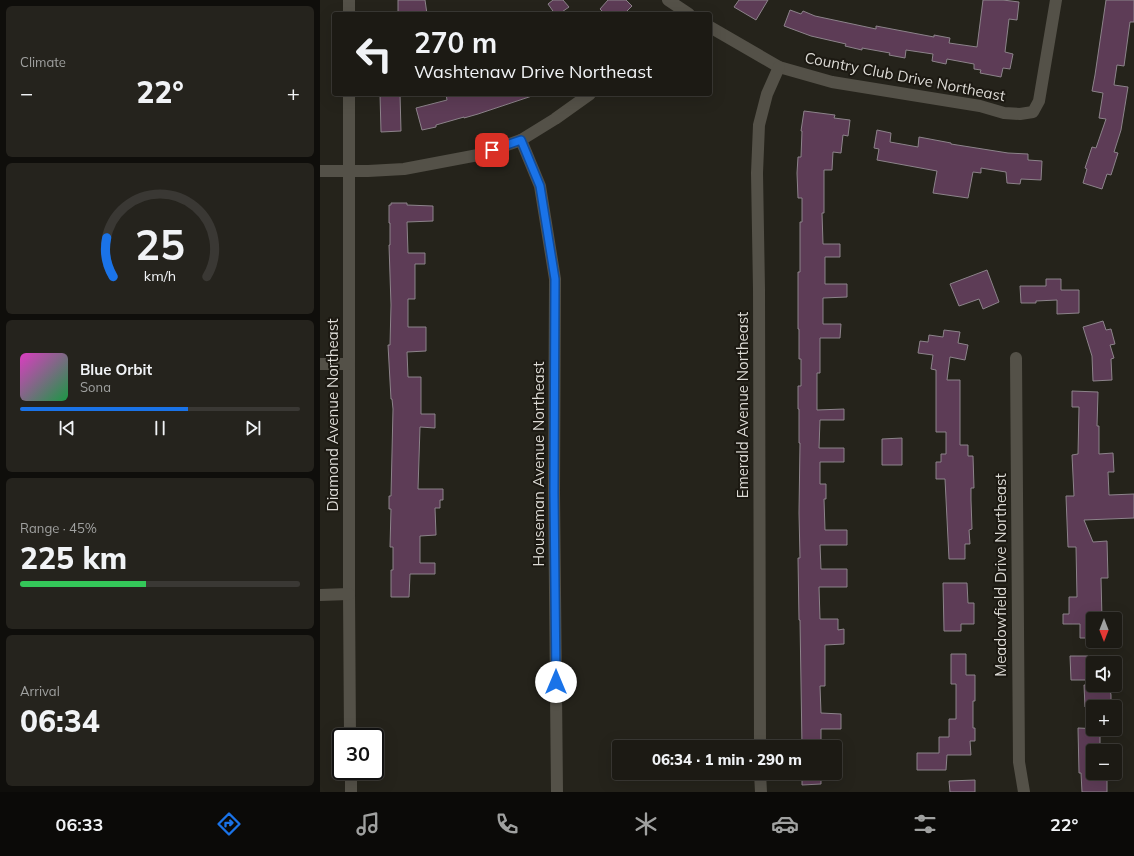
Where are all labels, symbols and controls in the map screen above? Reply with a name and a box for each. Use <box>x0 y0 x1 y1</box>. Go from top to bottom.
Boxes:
text: 270 m <box>414 25 497 60</box>
icon: left <box>348 28 400 80</box>
street label: Country Club Drive Northeast <box>803 48 1007 105</box>
text: Climate <box>20 54 66 70</box>
text: Washtenaw Drive Northeast <box>414 60 652 83</box>
text: 22° <box>136 73 184 111</box>
text: − <box>20 79 33 107</box>
text: + <box>287 79 300 107</box>
pin <box>475 133 509 167</box>
icon: arrive <box>481 139 503 161</box>
text: 25 <box>135 218 185 270</box>
text: km/h <box>144 266 176 284</box>
street label: Emerald Avenue Northeast <box>733 312 752 498</box>
street label: Diamond Avenue Northeast <box>323 319 342 511</box>
text: Blue Orbit <box>80 360 152 379</box>
street label: Houseman Avenue Northeast <box>529 362 548 566</box>
text: Sona <box>80 379 111 395</box>
icon: previous <box>56 417 78 439</box>
icon: pause <box>149 417 171 439</box>
icon: next <box>242 417 264 439</box>
street label: Meadowfield Drive Northeast <box>991 473 1010 677</box>
text: Range · 45% <box>20 520 97 536</box>
text: 225 km <box>20 539 127 577</box>
north arrow <box>1086 612 1122 648</box>
map controls <box>1086 612 1122 780</box>
button: sound <box>1086 656 1122 692</box>
position arrow <box>535 661 577 703</box>
text: Arrival <box>20 683 60 699</box>
button: + <box>1086 700 1122 736</box>
text: 06:34 <box>20 702 100 740</box>
speed limit sign: 30 <box>332 728 384 780</box>
button: − <box>1086 744 1122 780</box>
text: 06:34 · 1 min · 290 m <box>652 750 802 769</box>
icon: directions <box>215 810 243 838</box>
icon: music <box>354 810 382 838</box>
icon: phone <box>493 810 521 838</box>
icon: climate <box>632 810 660 838</box>
icon: car <box>771 810 799 838</box>
icon: filters <box>911 810 939 838</box>
text: 06:33 <box>56 813 103 836</box>
text: 22° <box>1050 813 1078 836</box>

